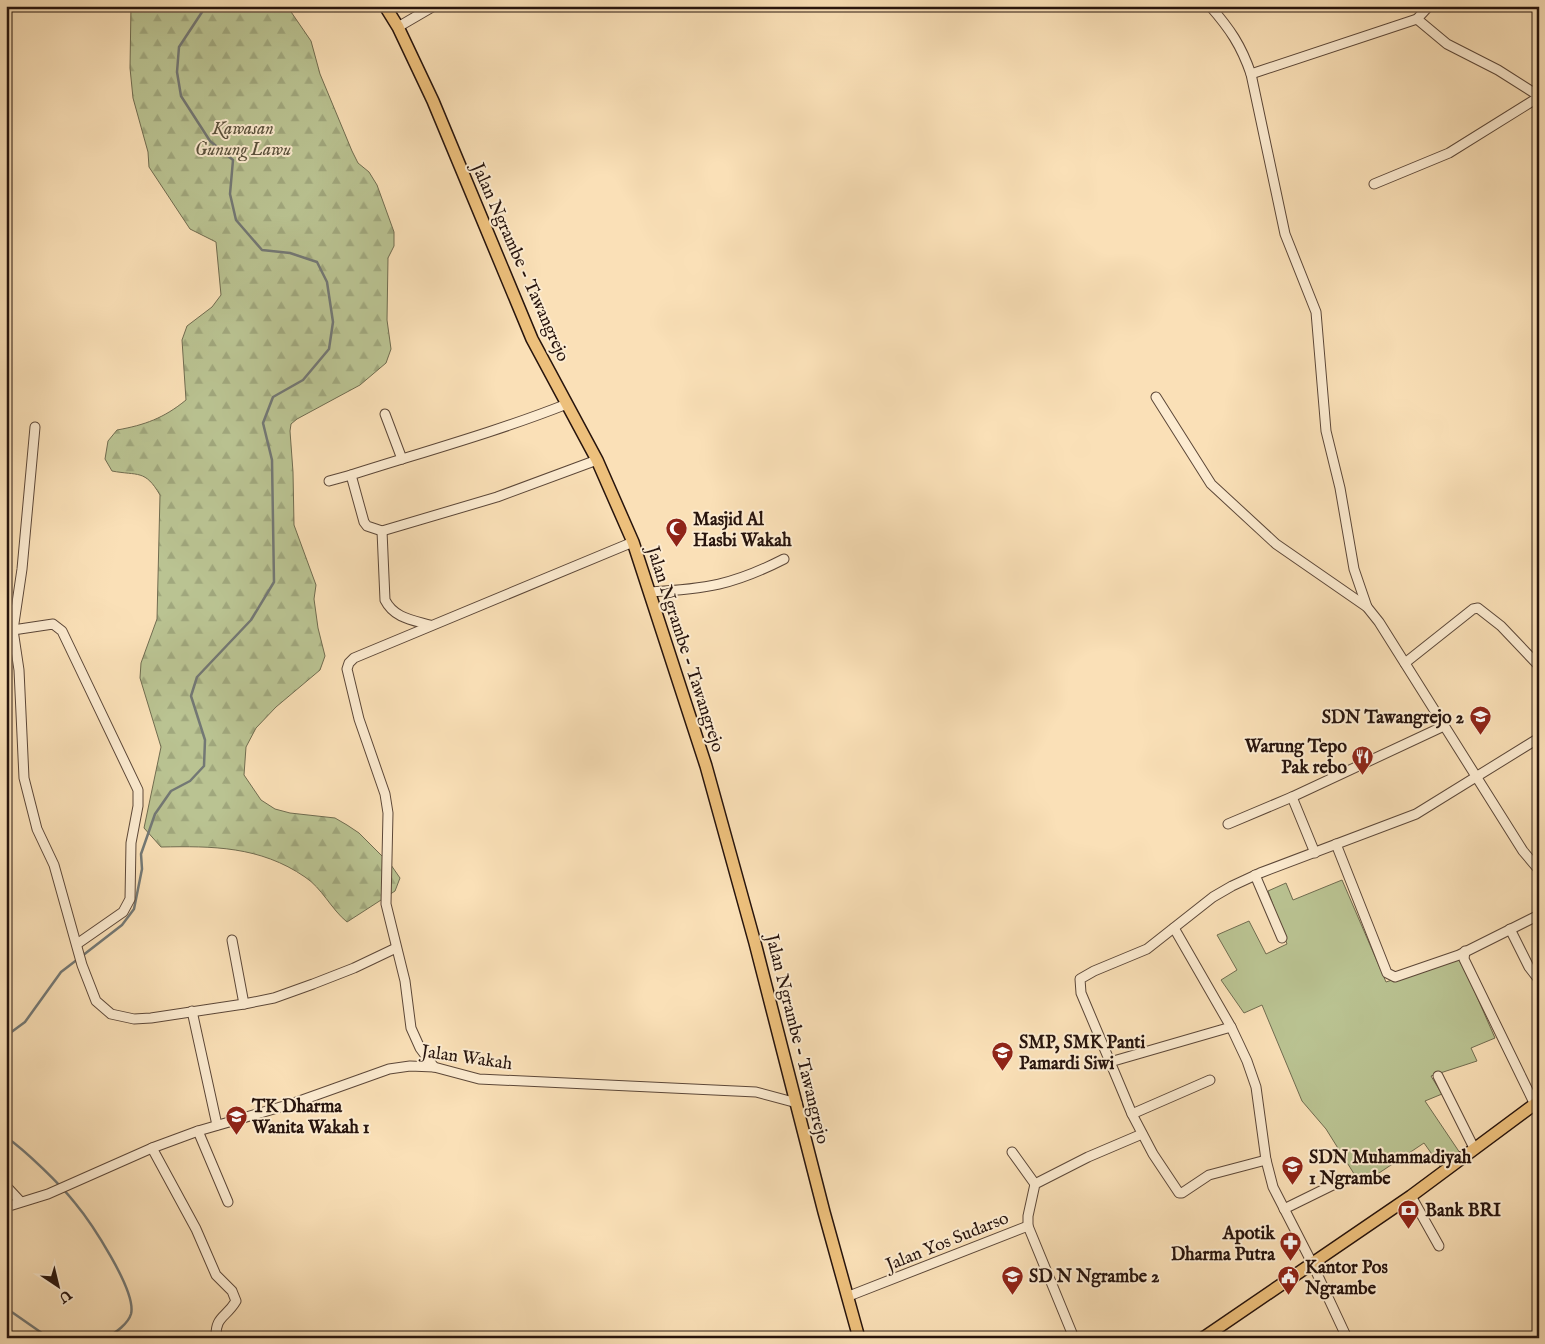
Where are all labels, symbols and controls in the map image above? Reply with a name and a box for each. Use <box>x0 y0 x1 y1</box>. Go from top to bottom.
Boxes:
park label: Kawasan Gunung Lawu <box>195 118 291 162</box>
street label: Jalan Ngrambe - Tawangrejo <box>465 158 574 366</box>
place label: Masjid Al Hasbi Wakah <box>693 509 792 553</box>
mosque icon: Masjid Al Hasbi Wakah <box>665 517 689 548</box>
street label: Jalan Ngrambe - Tawangrejo <box>640 542 729 756</box>
school or university icon: SDN Tawangrejo 2 <box>1468 705 1492 736</box>
place label: SDN Tawangrejo 2 <box>1322 707 1465 730</box>
place label: Warung Tepo Pak rebo <box>1244 736 1347 780</box>
restaurant icon: Warung Tepo Pak rebo <box>1351 744 1375 775</box>
street label: Jalan Ngrambe - Tawangrejo <box>759 930 834 1147</box>
place label: SMP, SMK Panti Pamardi Siwi <box>1019 1032 1145 1076</box>
street label: Jalan Wakah <box>418 1040 514 1076</box>
school or university icon: SMP, SMK Panti Pamardi Siwi <box>991 1040 1015 1071</box>
place label: TK Dharma Wanita Wakah 1 <box>251 1096 370 1140</box>
school or university icon: TK Dharma Wanita Wakah 1 <box>224 1104 248 1135</box>
place label: SDN Muhammadiyah 1 Ngrambe <box>1309 1147 1472 1191</box>
school or university icon: SDN Muhammadiyah 1 Ngrambe <box>1281 1155 1305 1186</box>
bank icon: Bank BRI <box>1397 1198 1421 1229</box>
place label: Bank BRI <box>1425 1200 1501 1223</box>
street label: Jalan Yos Sudarso <box>881 1207 1013 1278</box>
place label: Apotik Dharma Putra <box>1171 1223 1276 1267</box>
pharmacy icon: Apotik Dharma Putra <box>1279 1231 1303 1262</box>
place label: Kantor Pos Ngrambe <box>1304 1257 1388 1301</box>
north arrow <box>32 1262 82 1312</box>
school or university icon: SD N Ngrambe 2 <box>1001 1264 1025 1295</box>
public building icon: Kantor Pos Ngrambe <box>1277 1265 1301 1296</box>
place label: SD N Ngrambe 2 <box>1029 1266 1160 1289</box>
text: U <box>54 1284 76 1307</box>

